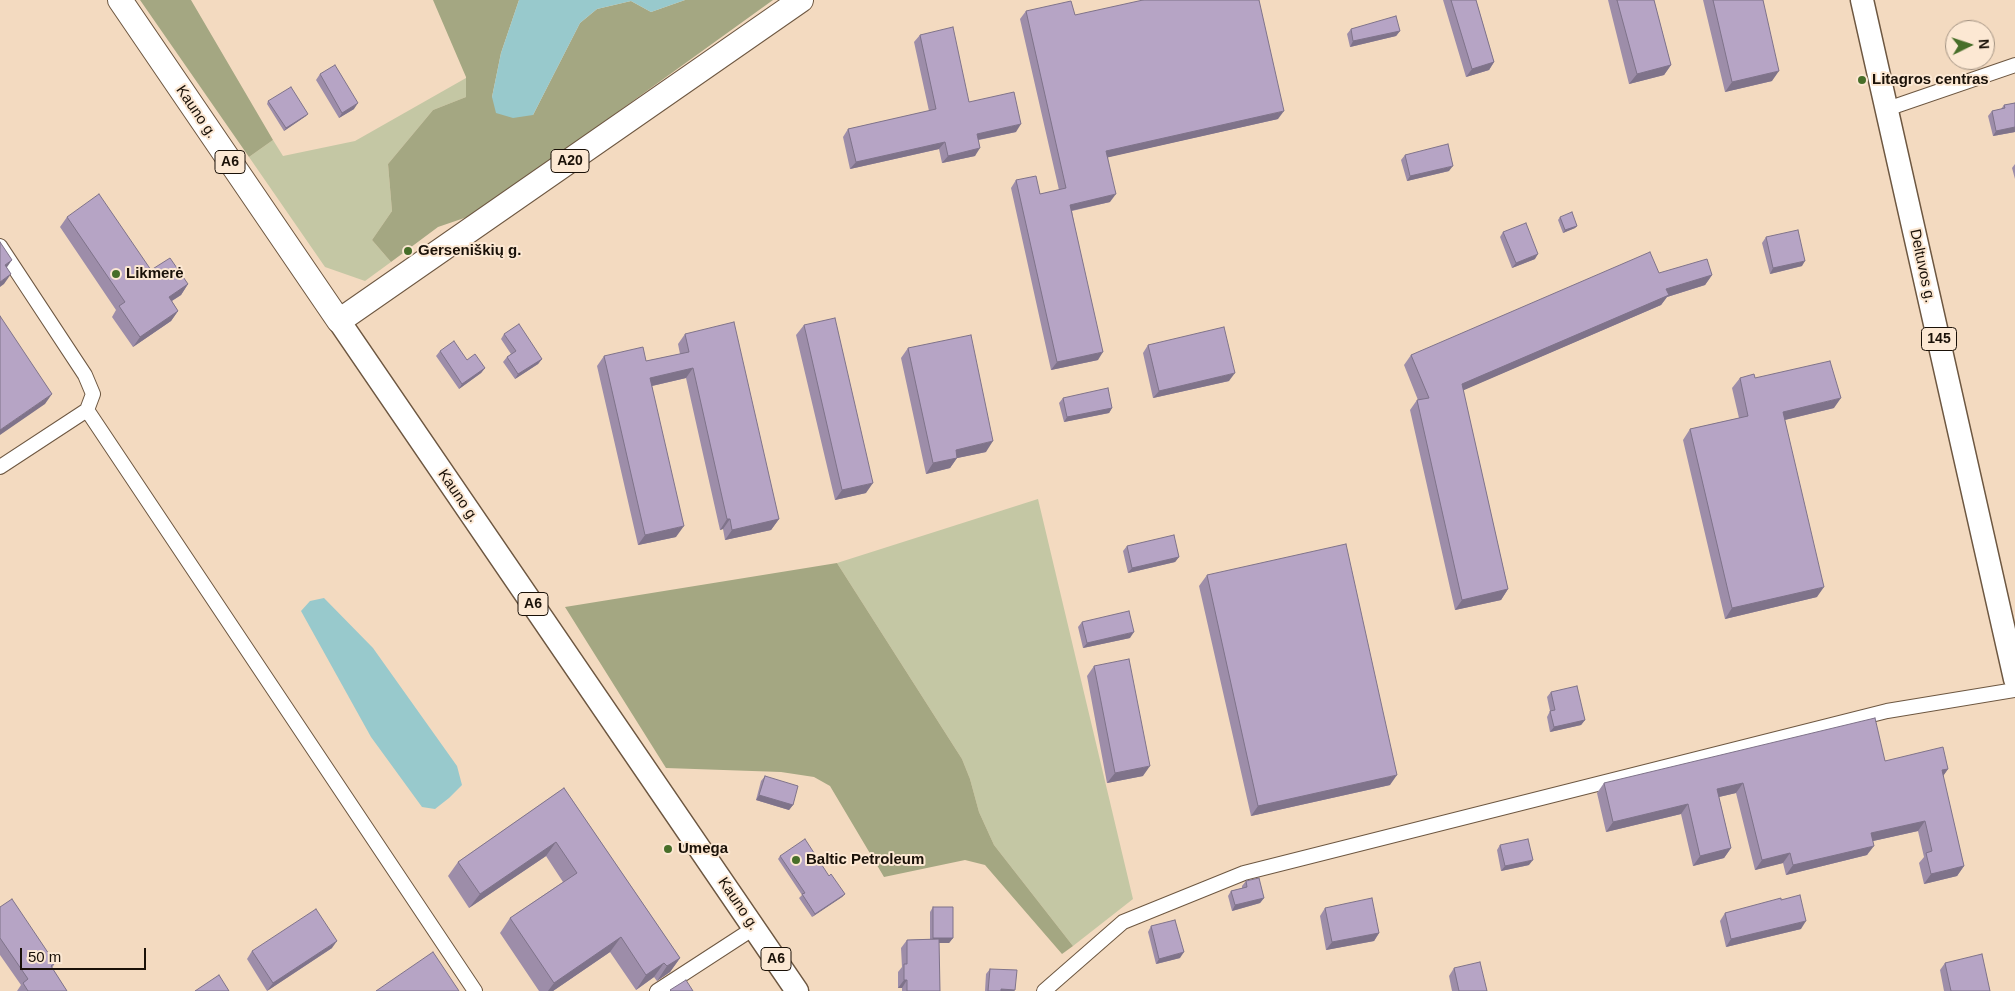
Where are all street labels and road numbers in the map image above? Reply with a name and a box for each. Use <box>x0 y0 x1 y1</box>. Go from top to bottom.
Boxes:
street label: Kauno g. <box>172 82 220 142</box>
road number: A6 <box>215 150 245 173</box>
road number: A20 <box>551 150 589 172</box>
street label: Deltuvos g. <box>1905 227 1939 305</box>
road number: 145 <box>1922 328 1956 350</box>
street label: Kauno g. <box>434 466 482 526</box>
road number: A6 <box>518 592 548 616</box>
street label: Kauno g. <box>714 874 762 934</box>
road number: A6 <box>761 948 791 971</box>

